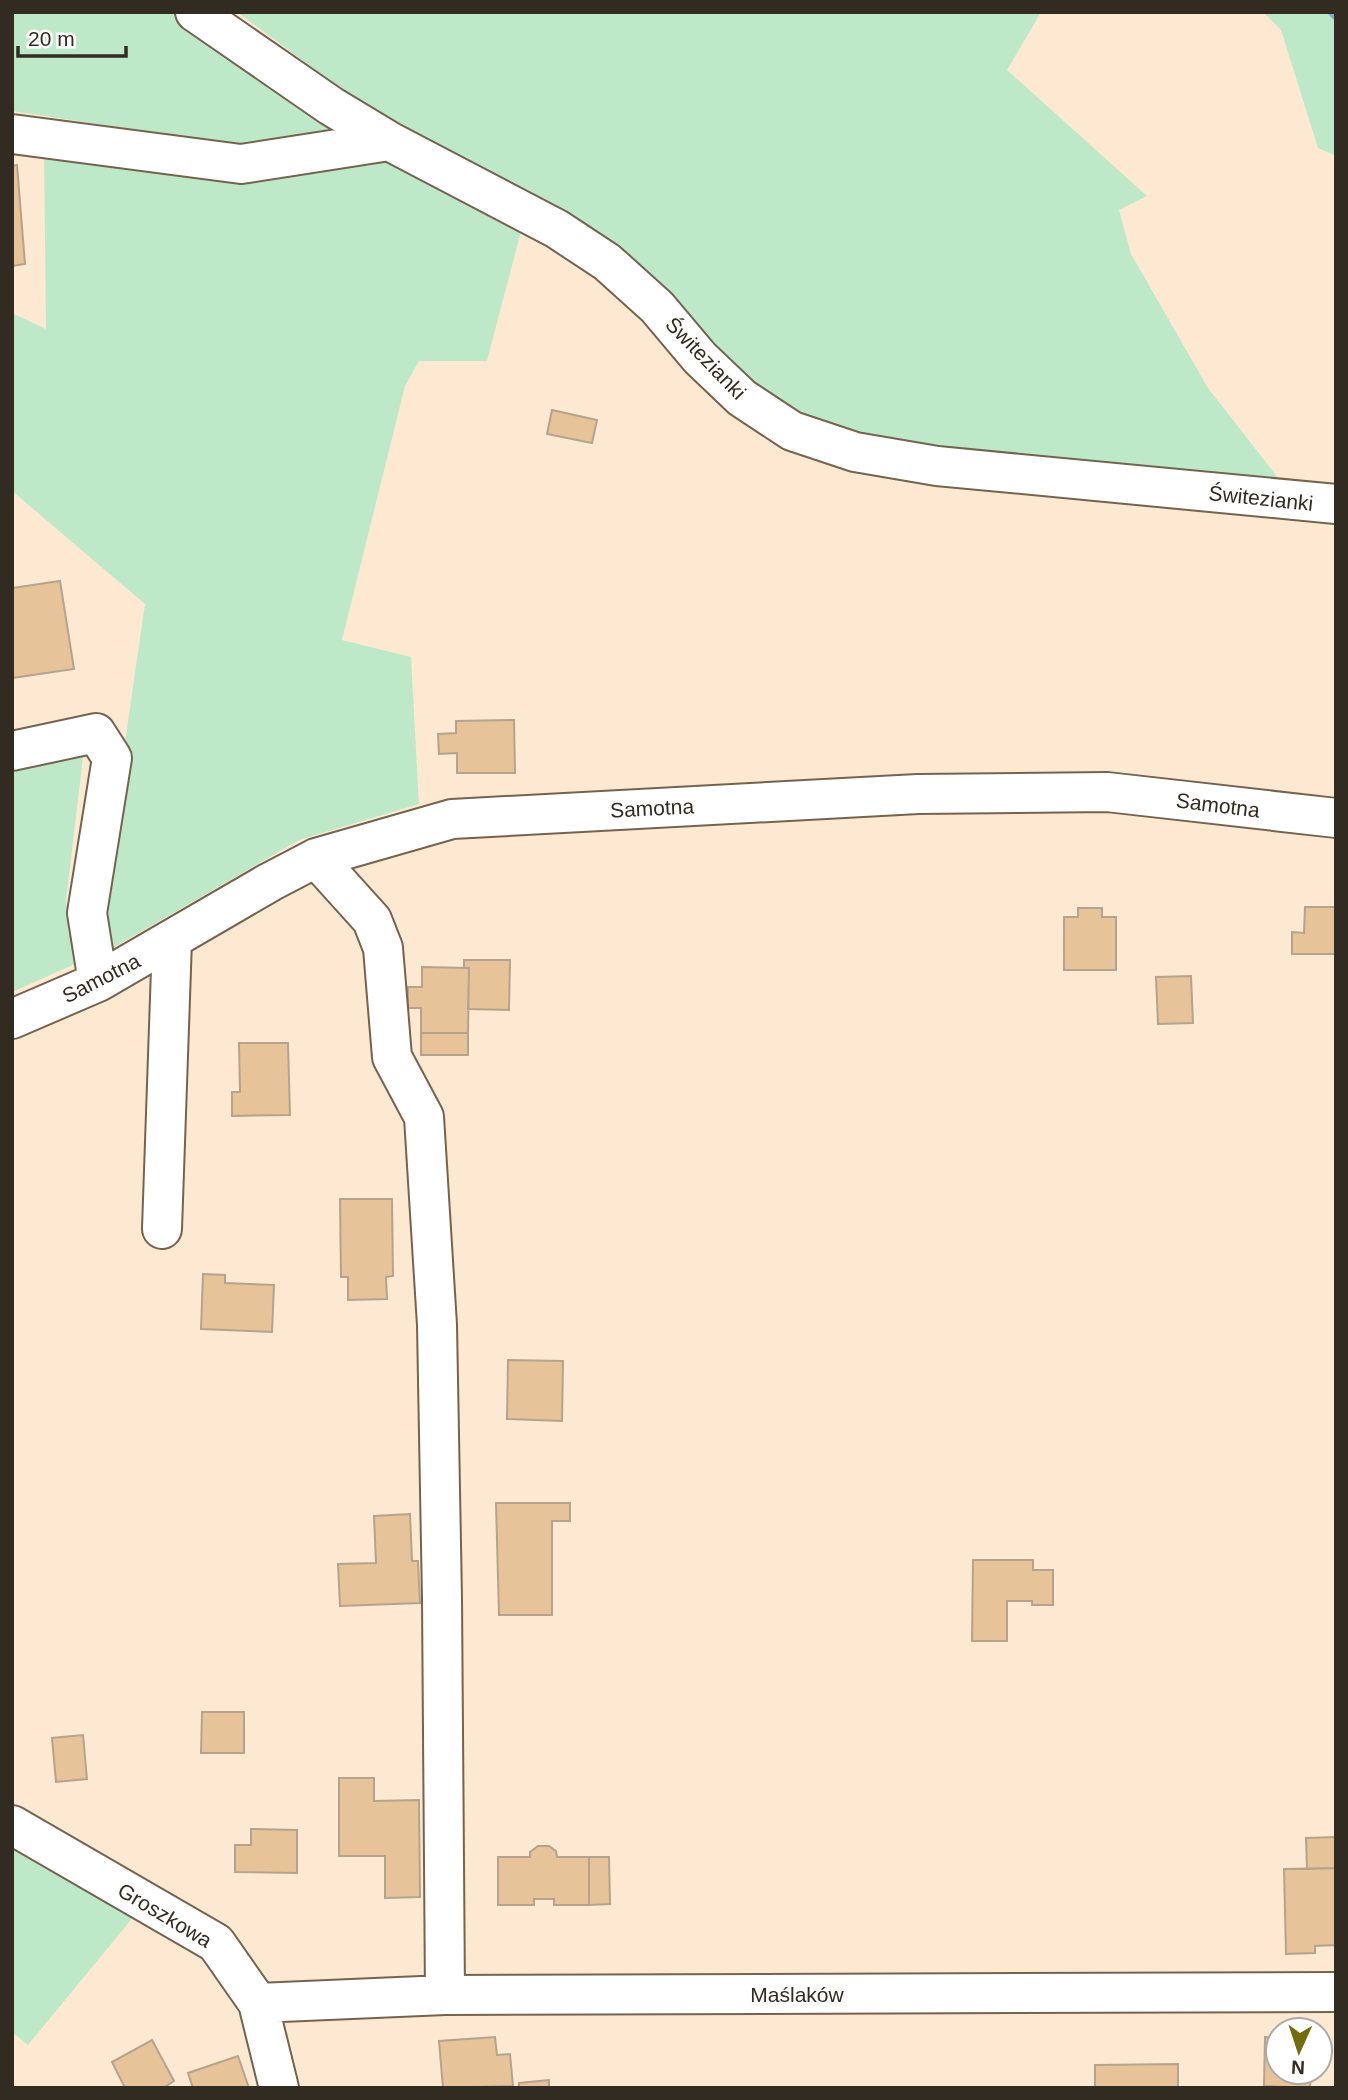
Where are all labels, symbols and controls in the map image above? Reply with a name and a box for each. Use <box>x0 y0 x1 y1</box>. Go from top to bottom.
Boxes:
scale bar <box>18 14 126 58</box>
text: 20 m <box>28 27 75 50</box>
street label: Świtezianki <box>661 312 751 404</box>
street label: Świtezianki <box>1208 481 1314 515</box>
street label: Samotna <box>1175 788 1261 822</box>
street label: Samotna <box>609 794 695 822</box>
street label: Samotna <box>58 949 144 1007</box>
street label: Groszkowa <box>114 1878 216 1952</box>
street label: Maślaków <box>750 1983 845 2006</box>
north arrow <box>1264 2016 1334 2086</box>
text: N <box>1291 2057 1306 2078</box>

